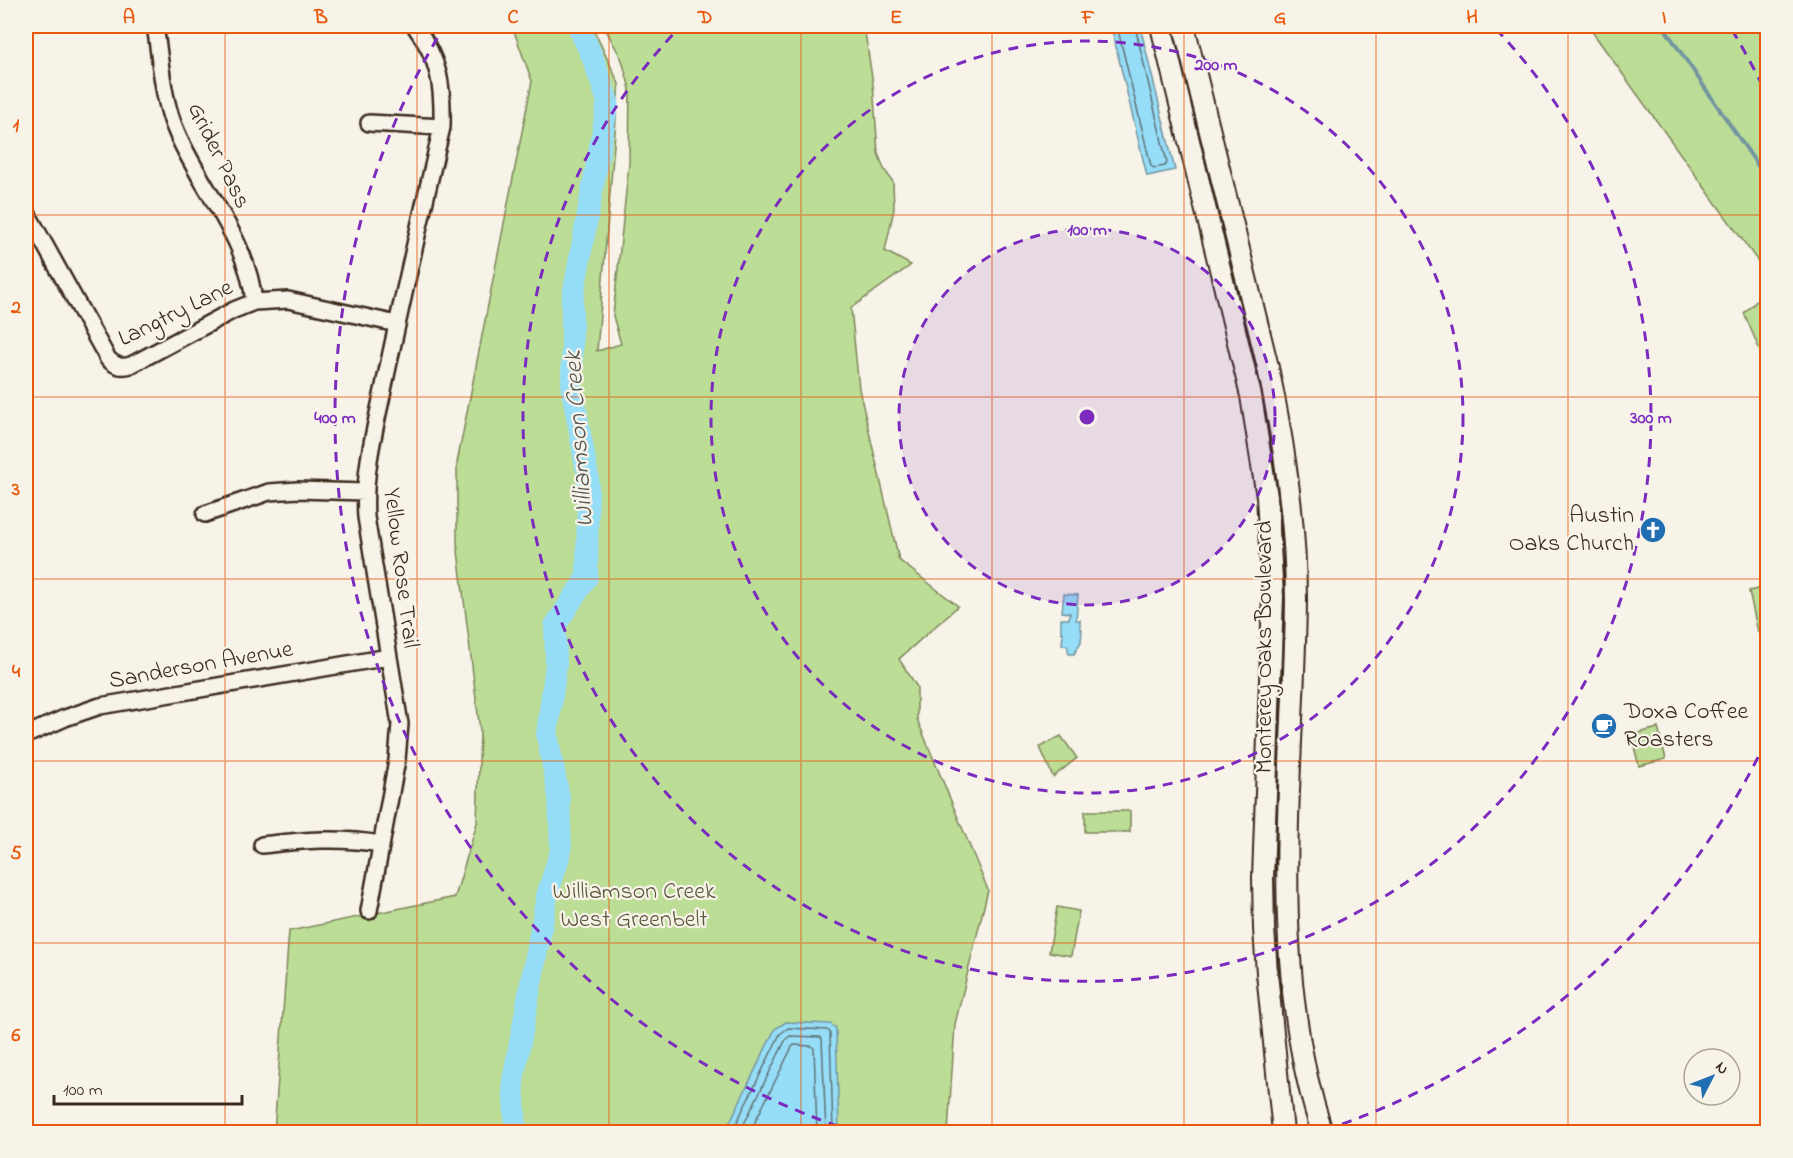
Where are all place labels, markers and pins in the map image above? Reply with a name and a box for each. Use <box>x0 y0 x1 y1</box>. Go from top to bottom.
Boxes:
centre of rings <box>1077 407 1097 427</box>
place label: Austin Oaks Church <box>1509 499 1634 562</box>
church icon: Austin Oaks Church <box>1638 515 1668 545</box>
place label: Doxa Coffee Roasters <box>1623 695 1748 758</box>
cafe icon: Doxa Coffee Roasters <box>1589 711 1619 741</box>

